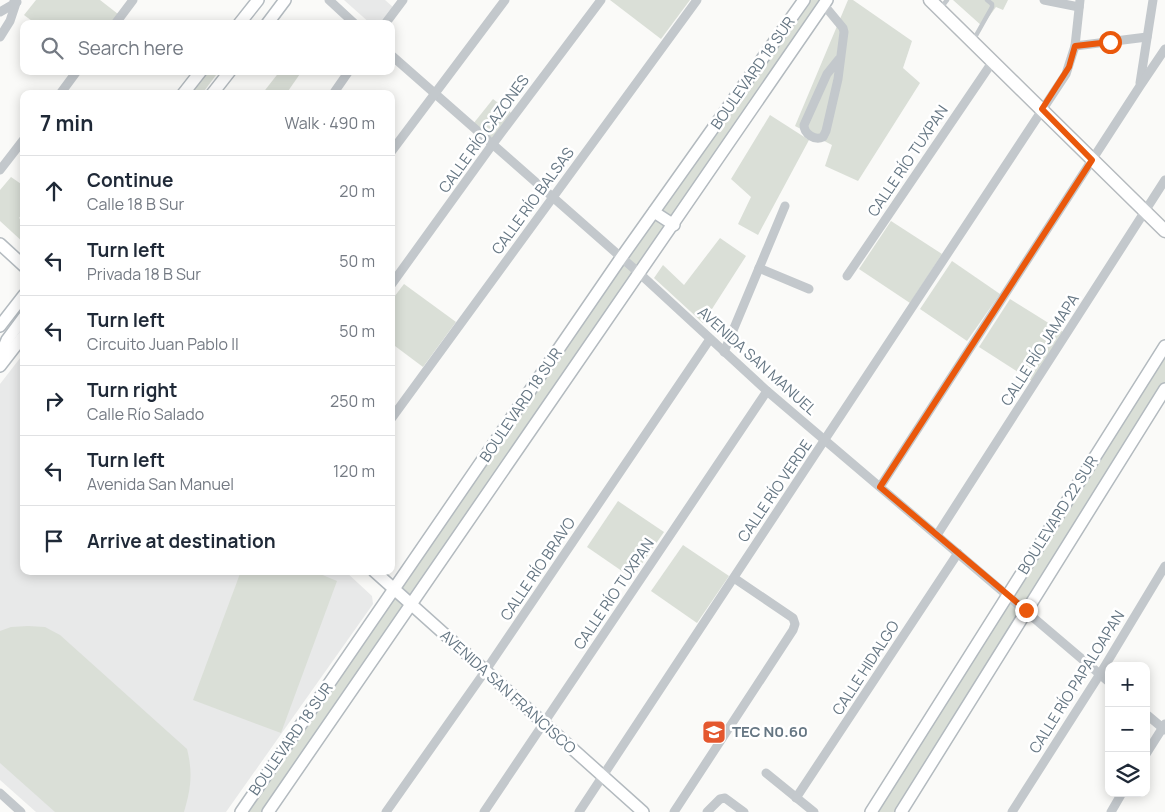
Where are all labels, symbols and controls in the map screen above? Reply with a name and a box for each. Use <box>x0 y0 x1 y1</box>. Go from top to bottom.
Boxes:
street label: BOULEVARD 18 SUR <box>706 12 800 133</box>
search box <box>20 20 395 75</box>
route start <box>1099 31 1122 54</box>
icon: search <box>38 34 66 62</box>
text: Search here <box>78 35 184 61</box>
street label: CALLE RÍO CAZONES <box>434 70 534 197</box>
street label: CALLE RÍO TUXPAN <box>862 101 953 221</box>
text: 7 min <box>40 109 93 137</box>
text: Walk · 490 m <box>284 112 375 134</box>
street label: CALLE RÍO BALSAS <box>487 143 579 259</box>
text: Continue <box>87 167 173 193</box>
icon: ahead <box>40 177 68 205</box>
text: 20 m <box>339 180 375 202</box>
text: Calle 18 B Sur <box>87 193 184 215</box>
text: Turn left <box>87 237 165 263</box>
icon: left <box>40 247 68 275</box>
text: 50 m <box>339 250 375 272</box>
text: Privada 18 B Sur <box>87 263 201 285</box>
street label: CALLE RÍO JAMAPA <box>995 289 1084 410</box>
street label: AVENIDA SAN MANUEL <box>693 302 822 420</box>
text: Turn left <box>87 307 165 333</box>
icon: left <box>40 317 68 345</box>
text: 50 m <box>339 320 375 342</box>
text: Circuito Juan Pablo II <box>87 333 239 355</box>
street label: BOULEVARD 18 SUR <box>475 343 567 466</box>
text: Turn right <box>87 377 177 403</box>
icon: right <box>40 387 68 415</box>
text: 250 m <box>330 390 375 412</box>
text: Calle Río Salado <box>87 403 204 425</box>
street label: CALLE RÍO VERDE <box>733 435 817 546</box>
text: Turn left <box>87 447 165 473</box>
street label: BOULEVARD 22 SUR <box>1013 451 1103 578</box>
icon: left <box>40 457 68 485</box>
text: 120 m <box>333 460 375 482</box>
text: Avenida San Manuel <box>87 473 234 495</box>
street label: CALLE RÍO BRAVO <box>495 513 580 624</box>
icon: arrive <box>40 527 68 555</box>
text: Arrive at destination <box>87 528 276 554</box>
street label: CALLE RÍO TUXPAN <box>568 534 659 654</box>
route end <box>1015 599 1038 622</box>
street label: CALLE RÍO PAPALOAPAN <box>1024 606 1129 757</box>
street label: CALLE HIDALGO <box>827 616 904 719</box>
street label: AVENIDA SAN FRANCISCO <box>436 625 581 758</box>
map controls <box>1105 662 1150 797</box>
button: + <box>1105 662 1150 707</box>
street label: BOULEVARD 18 SUR <box>244 678 338 799</box>
button: − <box>1105 707 1150 752</box>
school or university icon: TEC N0.60 <box>701 719 727 745</box>
place label: TEC N0.60 <box>732 721 808 742</box>
button: layers <box>1105 752 1150 797</box>

